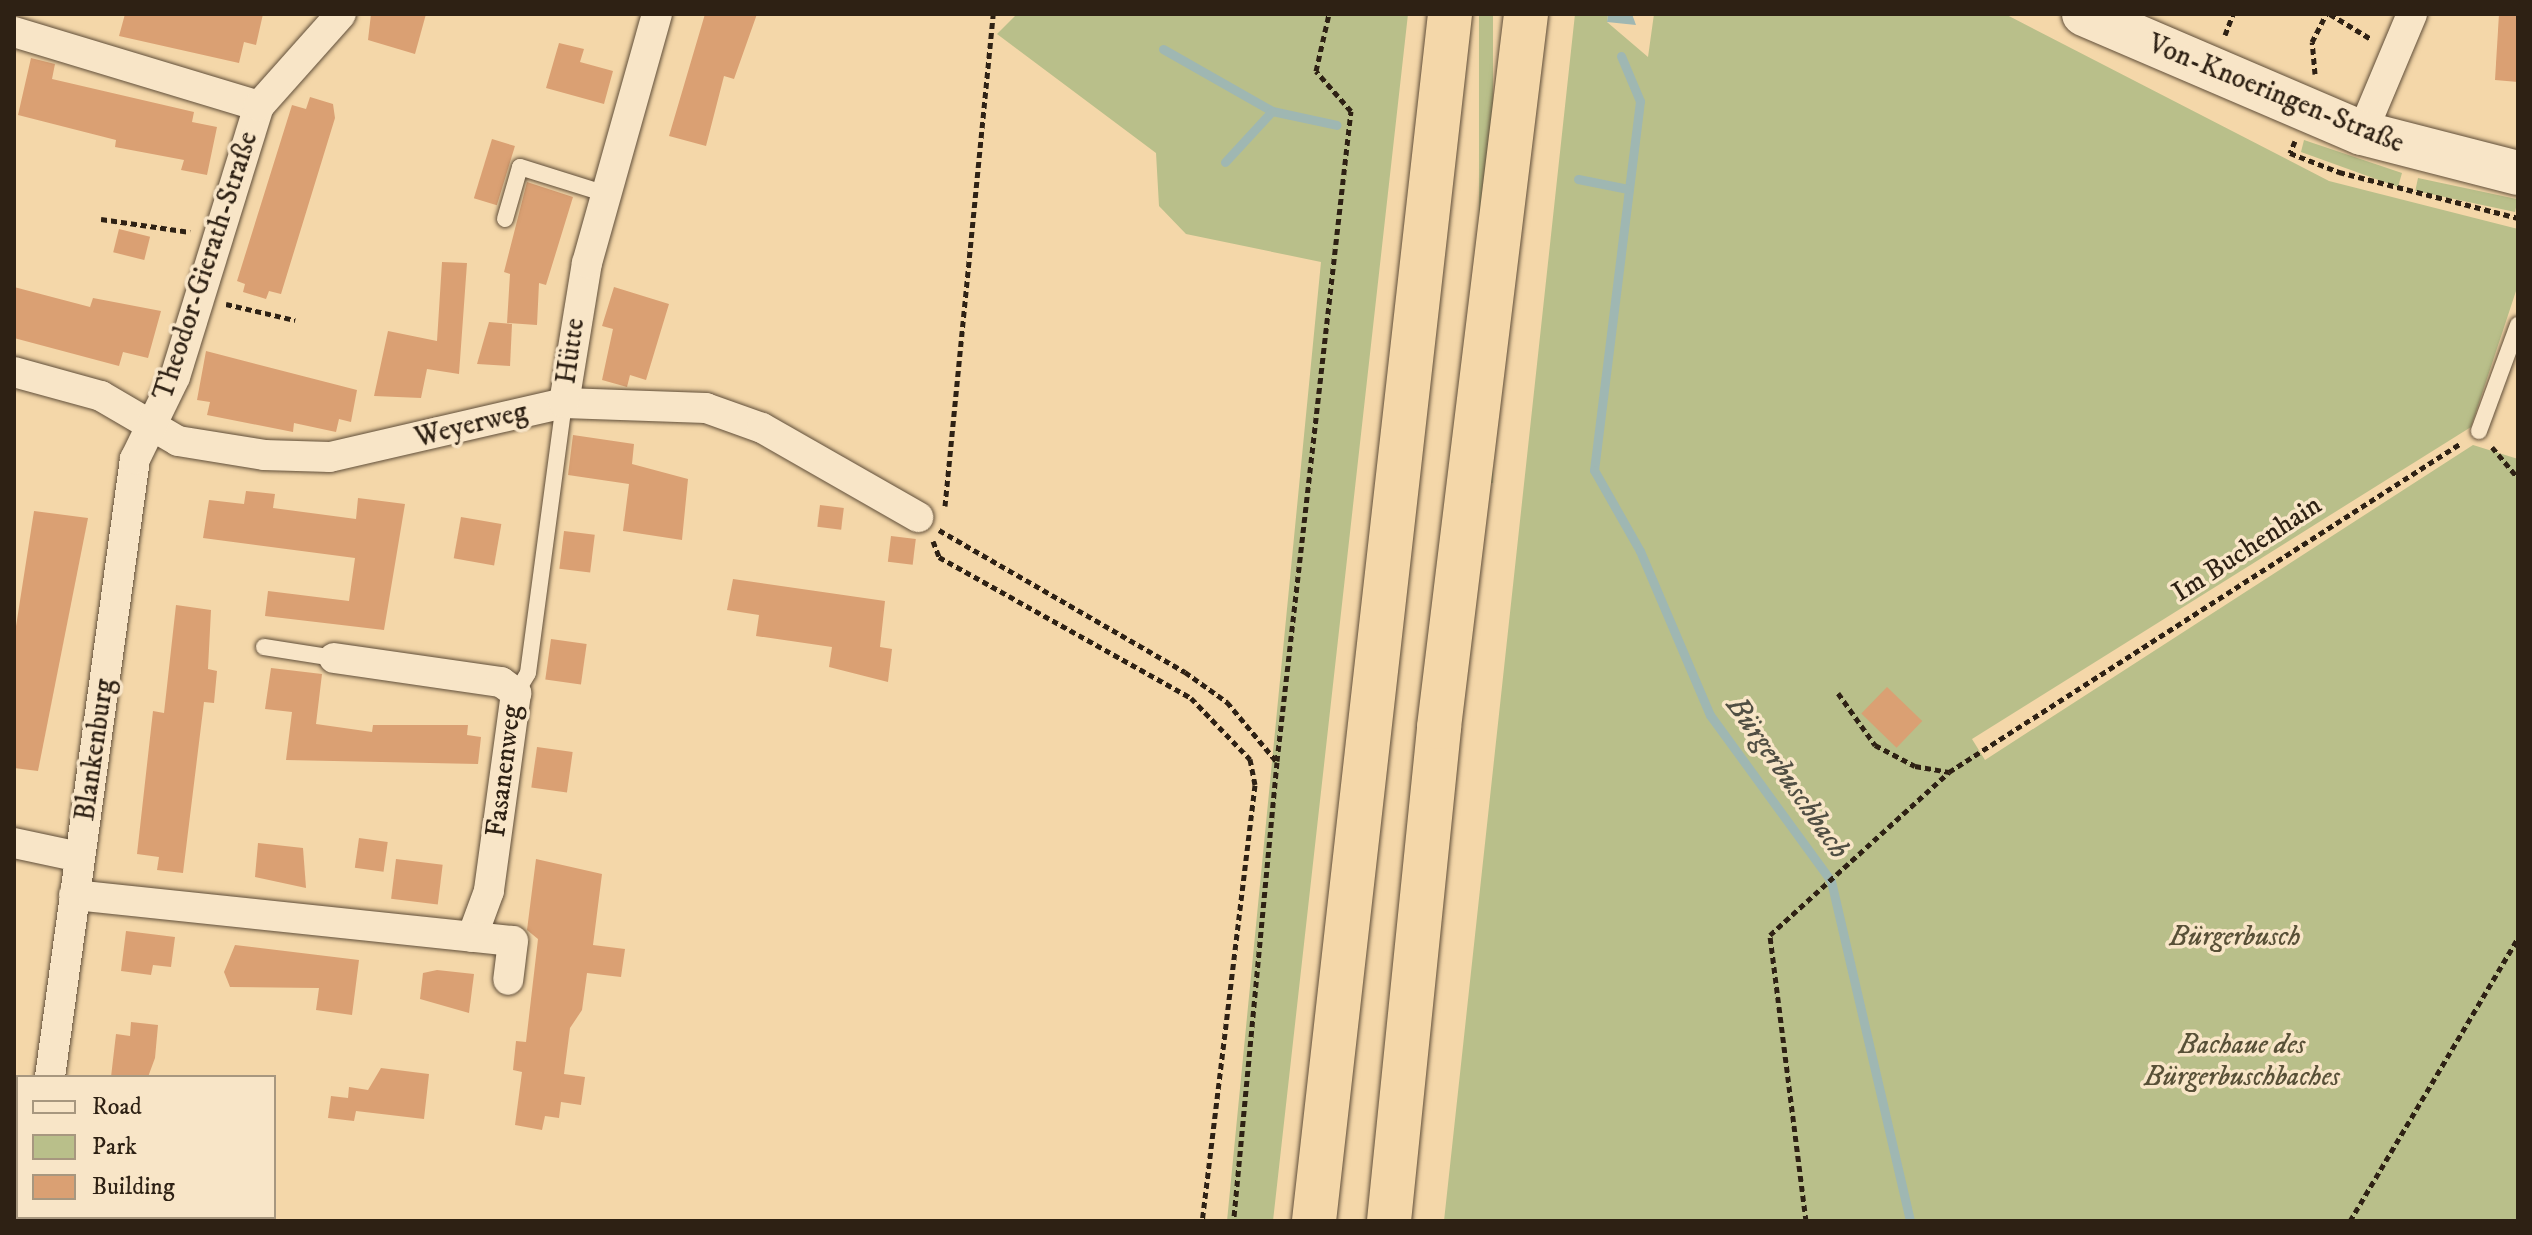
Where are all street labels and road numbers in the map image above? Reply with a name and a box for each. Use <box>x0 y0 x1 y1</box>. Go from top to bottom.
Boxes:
street label: Von-Knoeringen-Straße <box>2143 27 2409 161</box>
street label: Theodor-Gierath-Straße <box>147 127 265 405</box>
street label: Hütte <box>550 316 592 386</box>
street label: Weyerweg <box>411 395 531 455</box>
street label: Im Buchenhain <box>2166 488 2328 610</box>
street label: Blankenburg <box>68 677 122 823</box>
street label: Fasanenweg <box>479 703 529 839</box>

